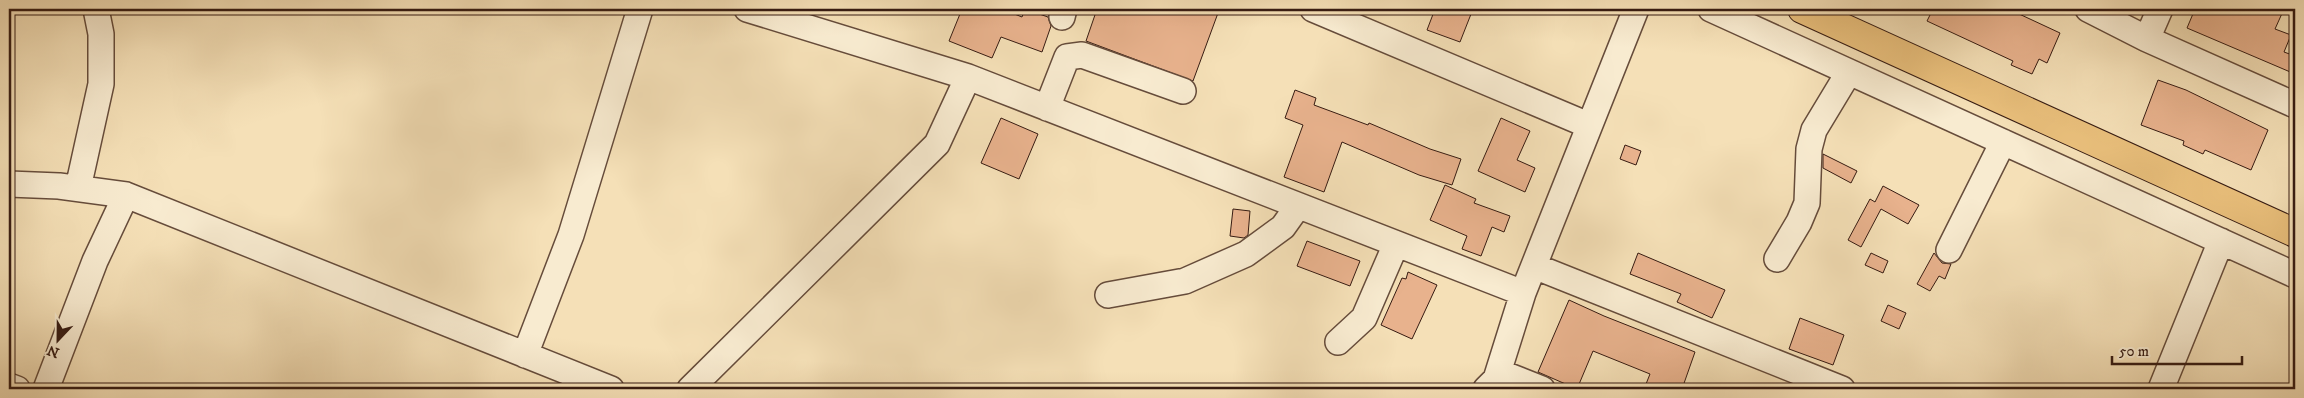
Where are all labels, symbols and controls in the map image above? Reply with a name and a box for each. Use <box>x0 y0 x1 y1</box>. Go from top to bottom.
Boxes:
north arrow <box>32 316 82 366</box>
scale bar <box>2112 333 2242 365</box>
text: N <box>44 340 62 362</box>
text: 50 m <box>2119 342 2149 361</box>

